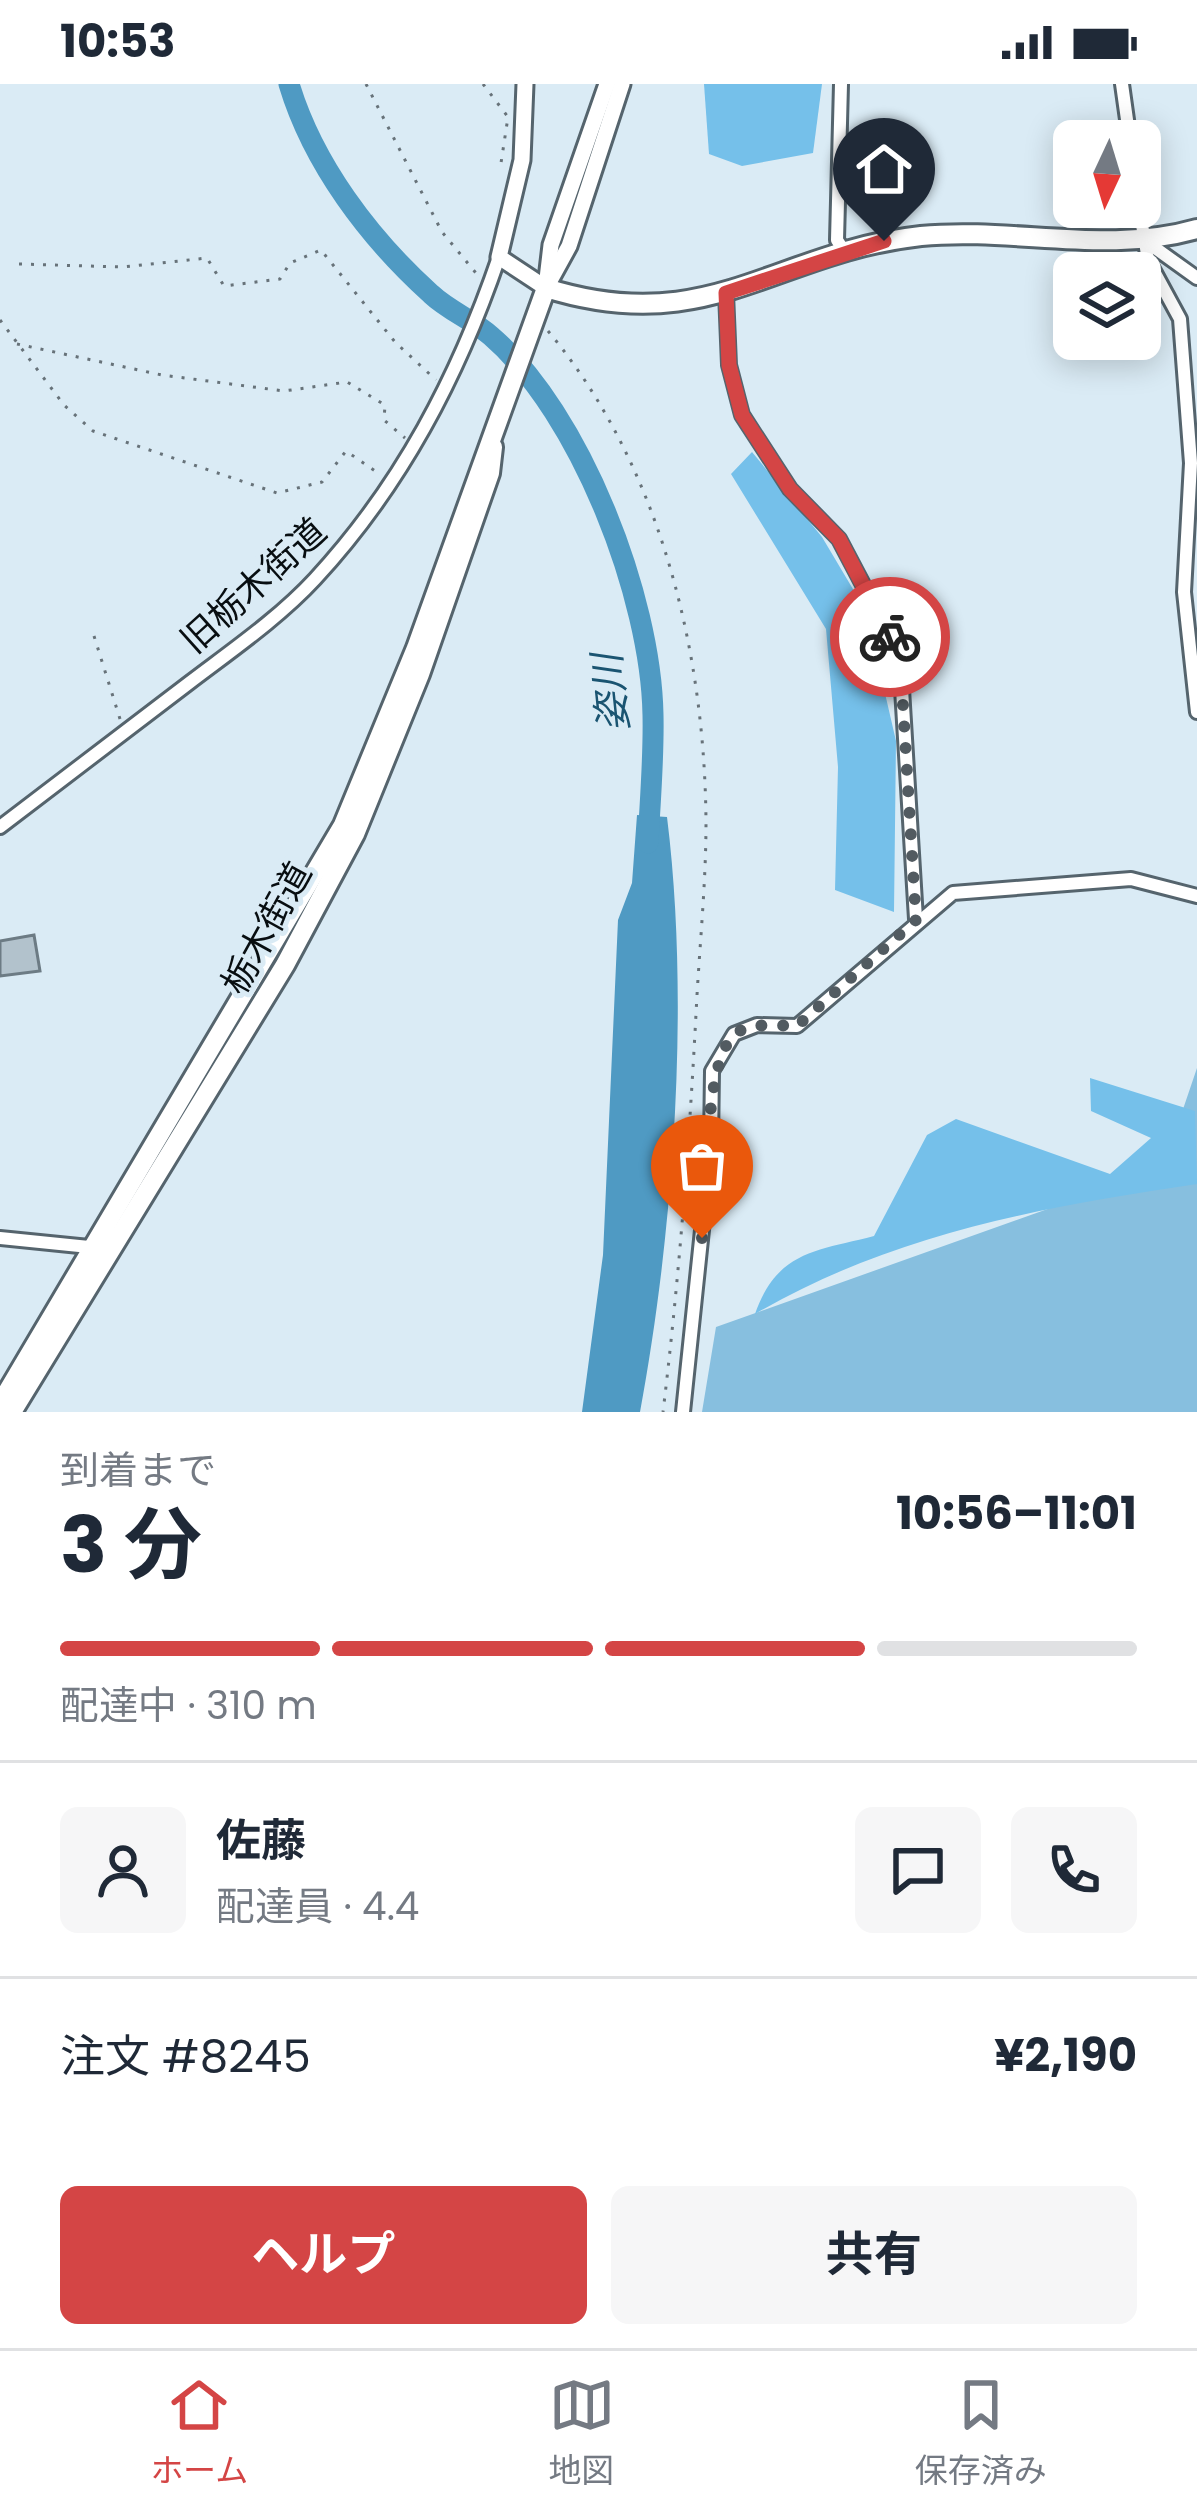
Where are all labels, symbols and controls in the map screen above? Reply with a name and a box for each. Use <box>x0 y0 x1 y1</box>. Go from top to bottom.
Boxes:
text: 10:53 <box>60 10 176 73</box>
pin <box>833 118 935 241</box>
north arrow <box>1053 120 1161 228</box>
map controls <box>1053 120 1161 360</box>
icon: home <box>851 136 917 202</box>
button: layers <box>1053 252 1161 360</box>
street label: 旧栃木街道 <box>169 506 337 665</box>
courier <box>830 577 950 697</box>
icon: bike <box>857 604 923 670</box>
water label: 姿川 <box>579 647 642 735</box>
street label: 栃木街道 <box>209 853 324 1004</box>
pin <box>651 1115 753 1238</box>
icon: bag <box>669 1133 735 1199</box>
text: 到着まで <box>60 1443 216 1498</box>
text: 10:56–11:01 <box>896 1482 1137 1545</box>
text: 3 分 <box>60 1490 202 1599</box>
text: 配達中 · 310 m <box>60 1678 317 1733</box>
button: person <box>60 1807 186 1933</box>
button: chat <box>855 1807 981 1933</box>
button: phone <box>1011 1807 1137 1933</box>
text: 佐藤 <box>216 1809 306 1872</box>
text: 配達員 · 4.4 <box>216 1879 419 1934</box>
text: ¥2,190 <box>994 2024 1137 2087</box>
text: 注文 #8245 <box>60 2025 311 2088</box>
button: ヘルプ <box>60 2186 587 2324</box>
button: 共有 <box>611 2186 1137 2324</box>
tab: ホーム <box>150 2372 248 2496</box>
tab: 地図 <box>549 2372 615 2496</box>
tab: 保存済み <box>915 2372 1047 2496</box>

